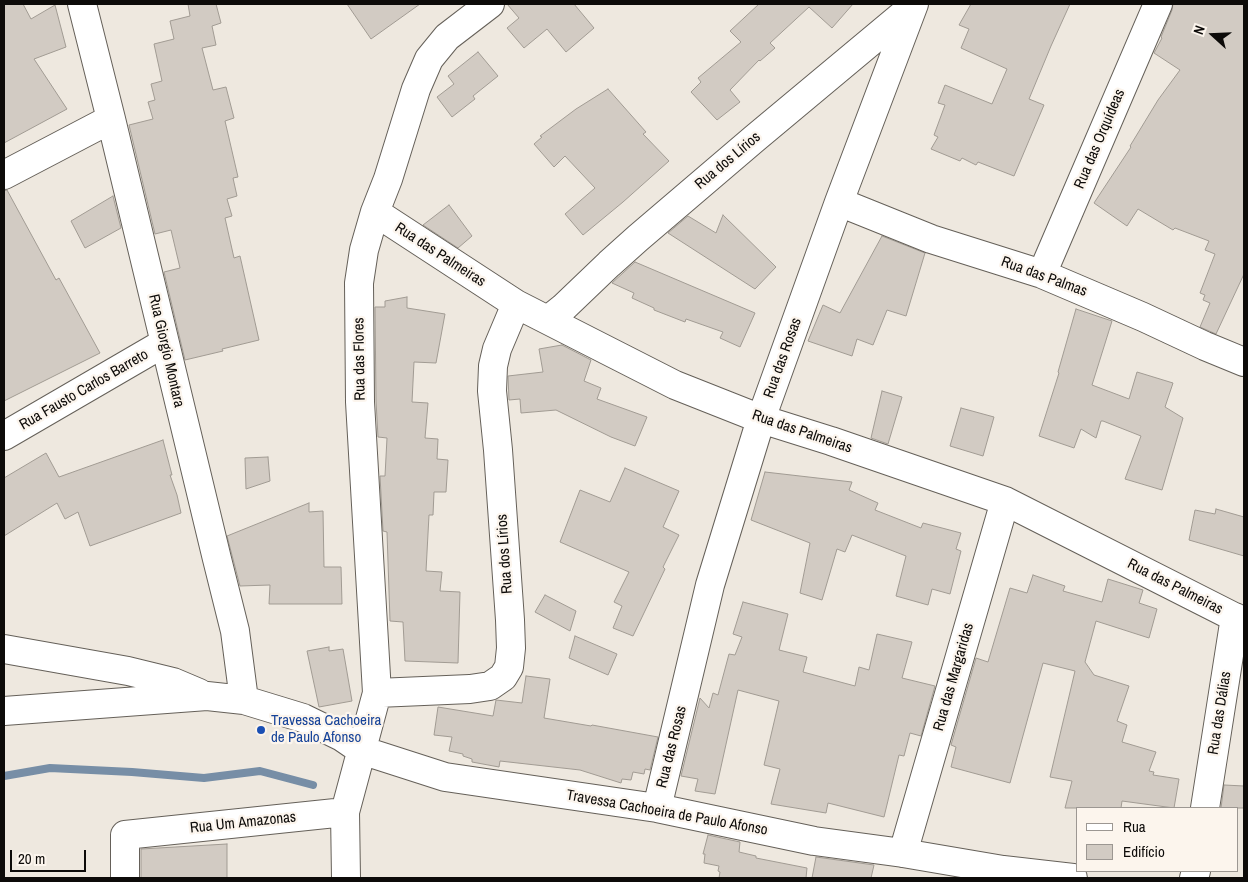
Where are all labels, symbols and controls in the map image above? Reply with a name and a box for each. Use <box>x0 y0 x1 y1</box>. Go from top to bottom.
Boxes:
north arrow <box>1188 10 1238 60</box>
text: N <box>1189 23 1209 37</box>
street label: Rua das Orquídeas <box>1071 86 1129 192</box>
street label: Rua dos Lírios <box>692 128 764 194</box>
street label: Rua das Palmeiras <box>391 219 489 291</box>
street label: Rua das Palmas <box>999 253 1089 301</box>
street label: Rua Giorgio Montara <box>144 293 188 409</box>
street label: Rua das Rosas <box>760 315 806 401</box>
street label: Rua das Flores <box>350 317 370 401</box>
street label: Rua Fausto Carlos Barreto <box>16 346 152 434</box>
street label: Rua das Palmeiras <box>750 406 854 458</box>
street label: Rua dos Lírios <box>493 513 517 595</box>
street label: Rua das Palmeiras <box>1124 555 1226 619</box>
street label: Rua das Margaridas <box>930 621 978 733</box>
street label: Rua das Dálias <box>1205 670 1235 756</box>
street label: Rua das Rosas <box>653 704 691 790</box>
place label: Travessa Cachoeira de Paulo Afonso <box>271 712 381 747</box>
marker: Travessa Cachoeira de Paulo Afonso <box>255 724 267 736</box>
street label: Travessa Cachoeira de Paulo Afonso <box>565 786 769 840</box>
legend <box>1076 807 1238 872</box>
street label: Rua Um Amazonas <box>189 808 297 838</box>
text: Rua <box>1123 816 1146 837</box>
scale bar <box>12 840 89 872</box>
text: Edifício <box>1123 841 1165 862</box>
text: 20 m <box>18 848 45 869</box>

